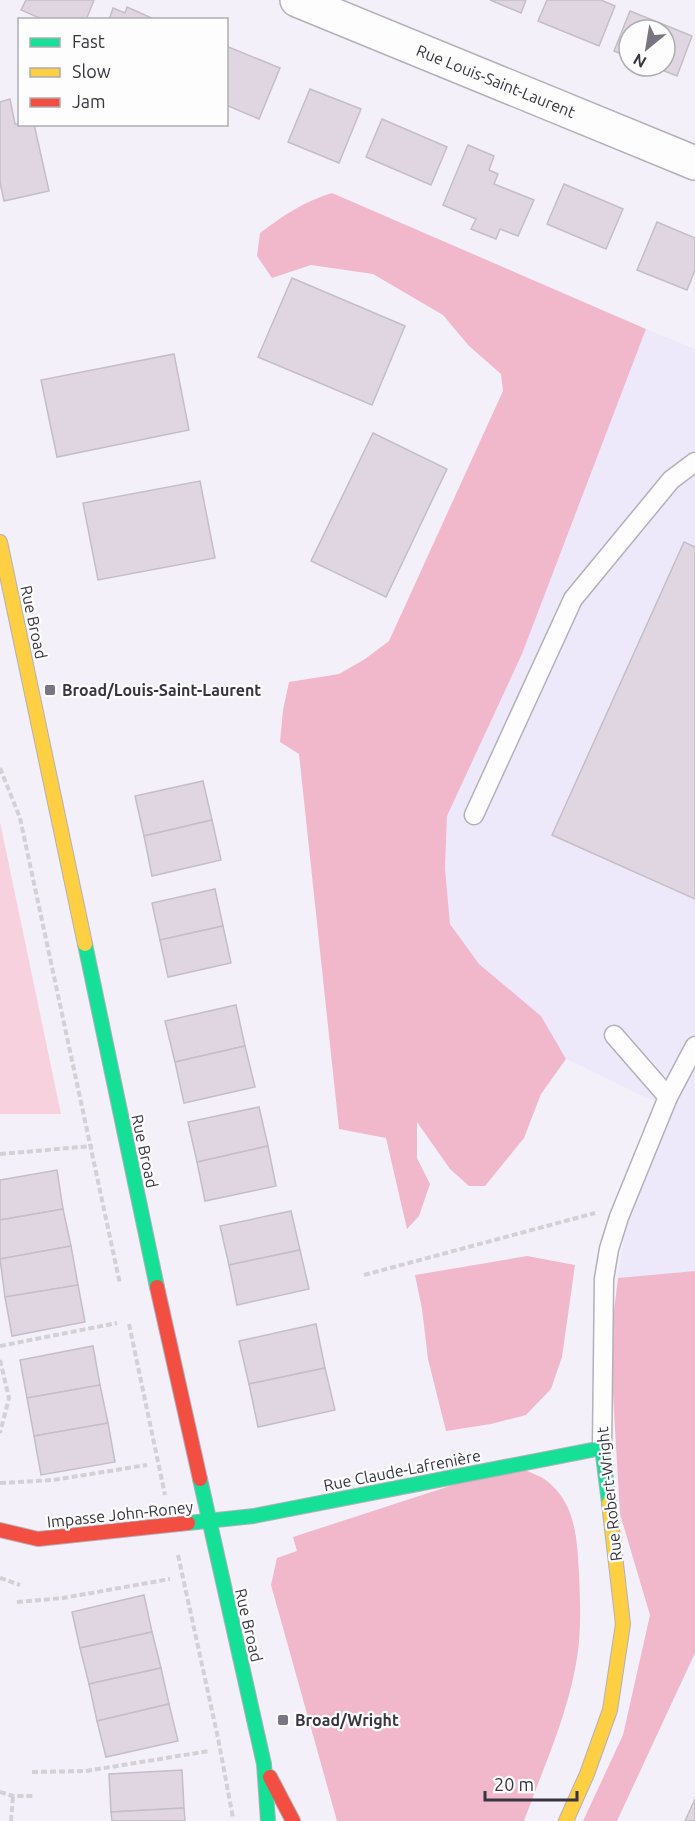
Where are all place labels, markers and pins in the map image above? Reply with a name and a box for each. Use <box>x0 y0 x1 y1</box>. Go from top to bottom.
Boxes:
place label: Broad/Louis-Saint-Laurent <box>62 681 261 699</box>
marker: Broad/Louis-Saint-Laurent <box>43 683 57 697</box>
place label: Broad/Wright <box>295 1711 399 1729</box>
marker: Broad/Wright <box>276 1713 290 1727</box>

